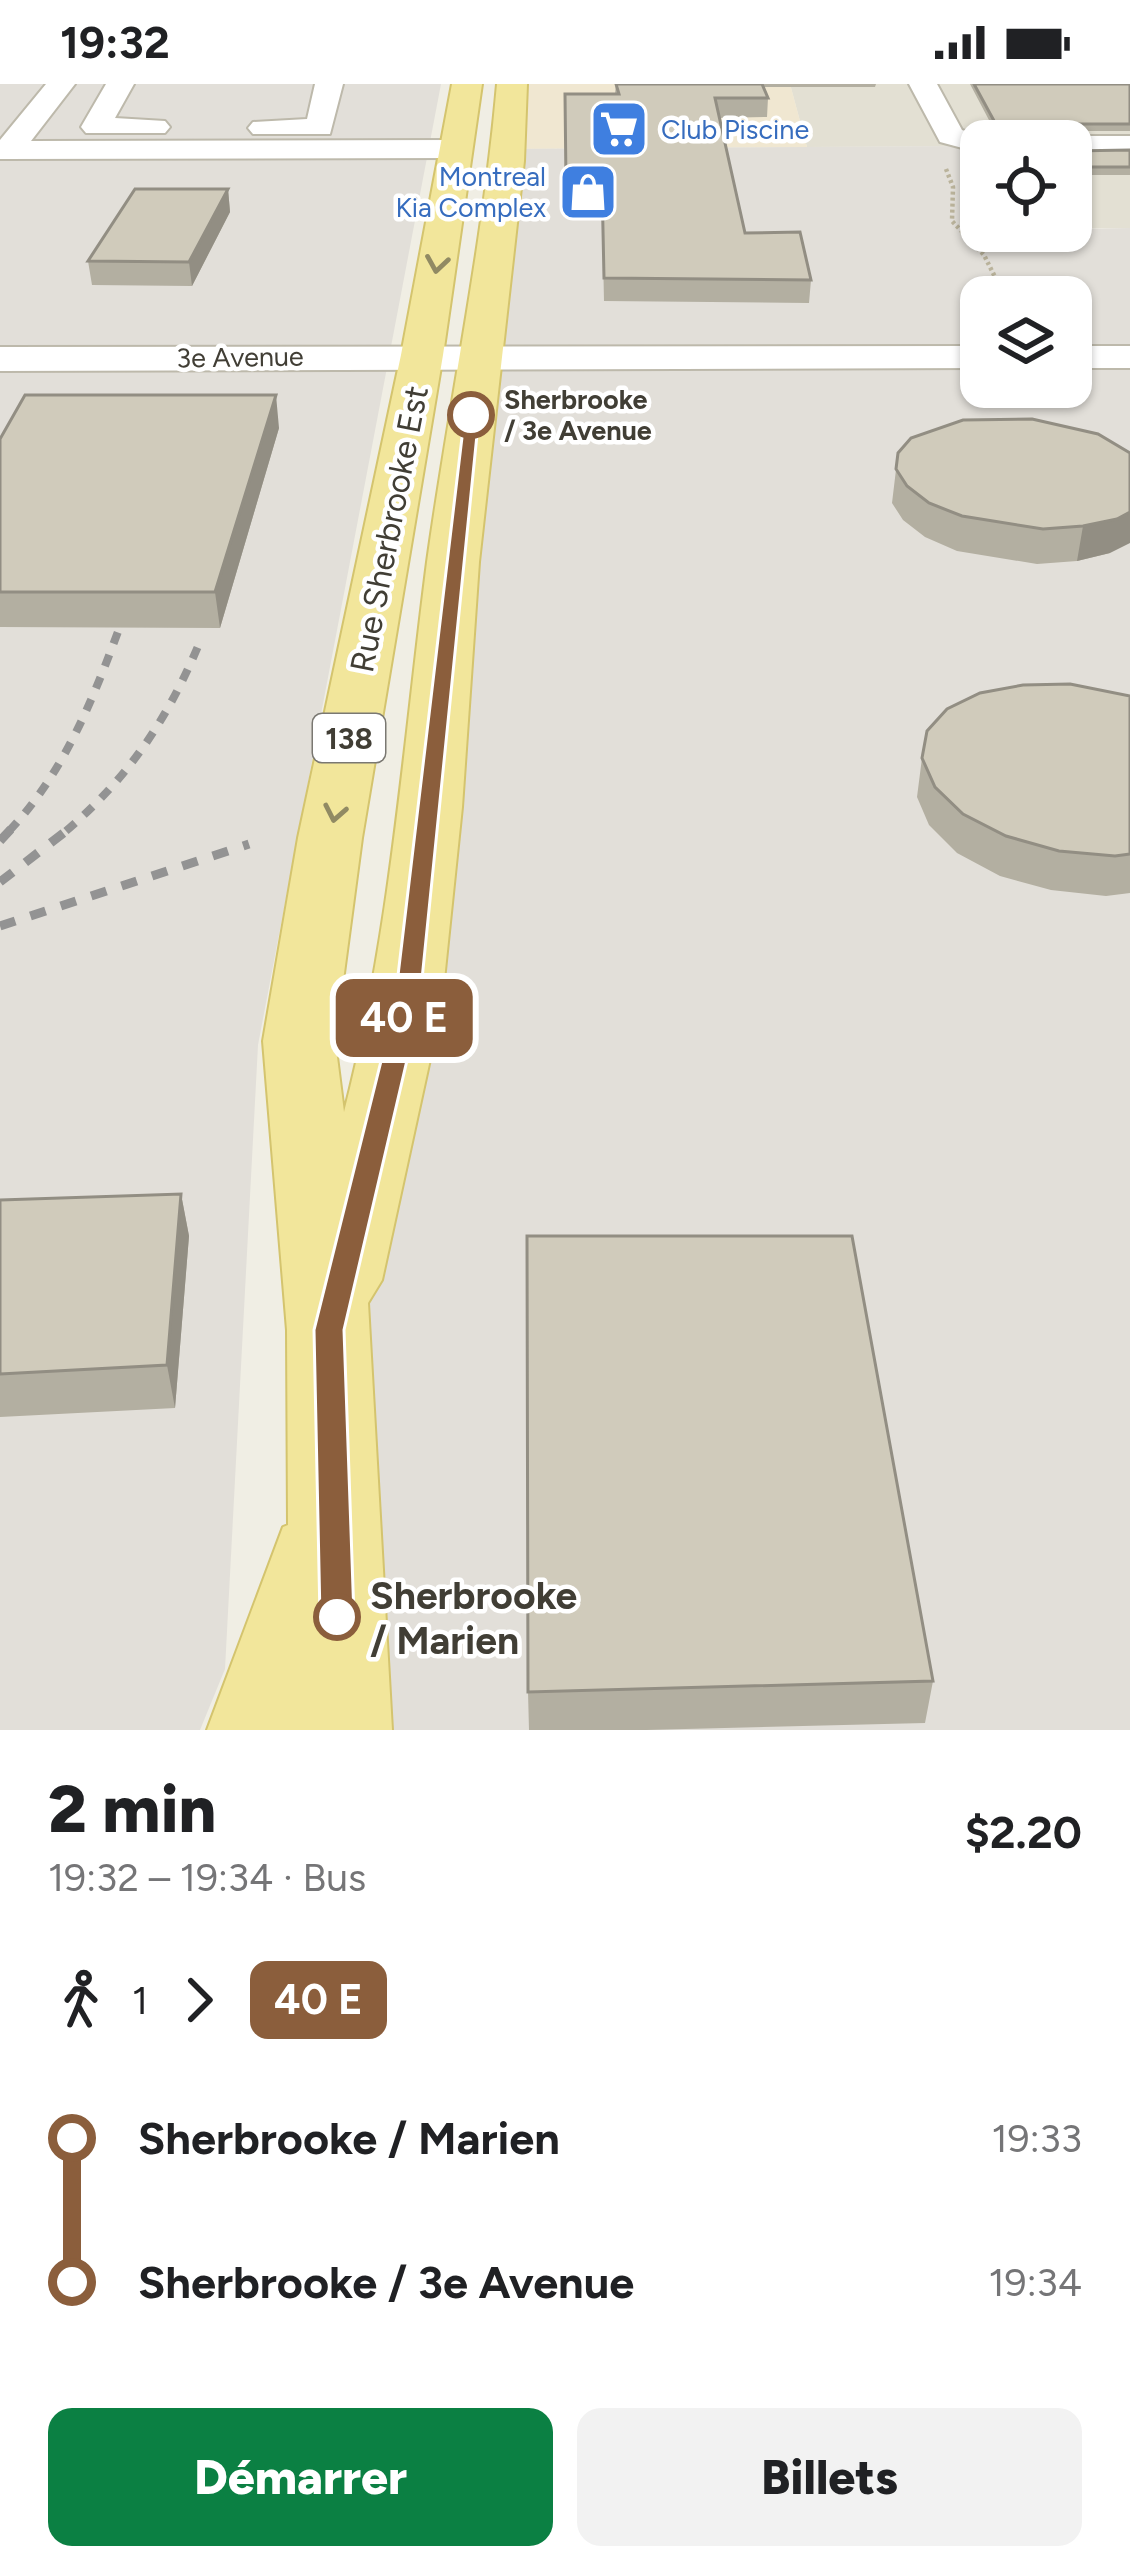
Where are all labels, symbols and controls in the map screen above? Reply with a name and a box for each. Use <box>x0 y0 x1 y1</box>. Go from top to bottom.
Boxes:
text: 19:32 <box>60 15 170 69</box>
supermarket icon: Club Piscine <box>588 98 650 160</box>
place label: Club Piscine <box>661 113 809 146</box>
map controls <box>960 120 1092 408</box>
button: locate <box>960 120 1092 252</box>
place label: Montreal Kia Complex <box>395 160 546 224</box>
shop icon: Montreal Kia Complex <box>557 161 619 223</box>
one-way arrow <box>426 254 451 274</box>
button: layers <box>960 276 1092 408</box>
street label: 3e Avenue <box>176 339 304 375</box>
street label: Rue Sherbrooke Est <box>342 382 436 676</box>
place label: Sherbrooke / 3e Avenue <box>504 383 652 447</box>
marker: Sherbrooke / 3e Avenue <box>449 393 493 437</box>
road number: 138 <box>313 714 385 762</box>
one-way arrow <box>323 803 349 823</box>
line badge: 40 E <box>320 979 488 1057</box>
text: 40 E <box>360 992 448 1043</box>
place label: Sherbrooke / Marien <box>370 1572 577 1664</box>
marker: Sherbrooke / Marien <box>315 1595 359 1639</box>
text: 2 min <box>48 1769 216 1849</box>
text: $2.20 <box>965 1805 1082 1859</box>
text: 19:32 – 19:34 · Bus <box>48 1854 366 1901</box>
icon: walk <box>48 1967 114 2033</box>
icon: forward <box>166 1967 232 2033</box>
text: 40 E <box>274 1974 363 2025</box>
text: 1 <box>132 1977 148 2024</box>
text: Sherbrooke / Marien <box>138 2111 560 2165</box>
text: 19:33 <box>992 2115 1082 2162</box>
text: Sherbrooke / 3e Avenue <box>138 2255 634 2309</box>
text: 19:34 <box>989 2259 1082 2306</box>
button: Démarrer <box>48 2408 553 2546</box>
button: Billets <box>577 2408 1082 2546</box>

